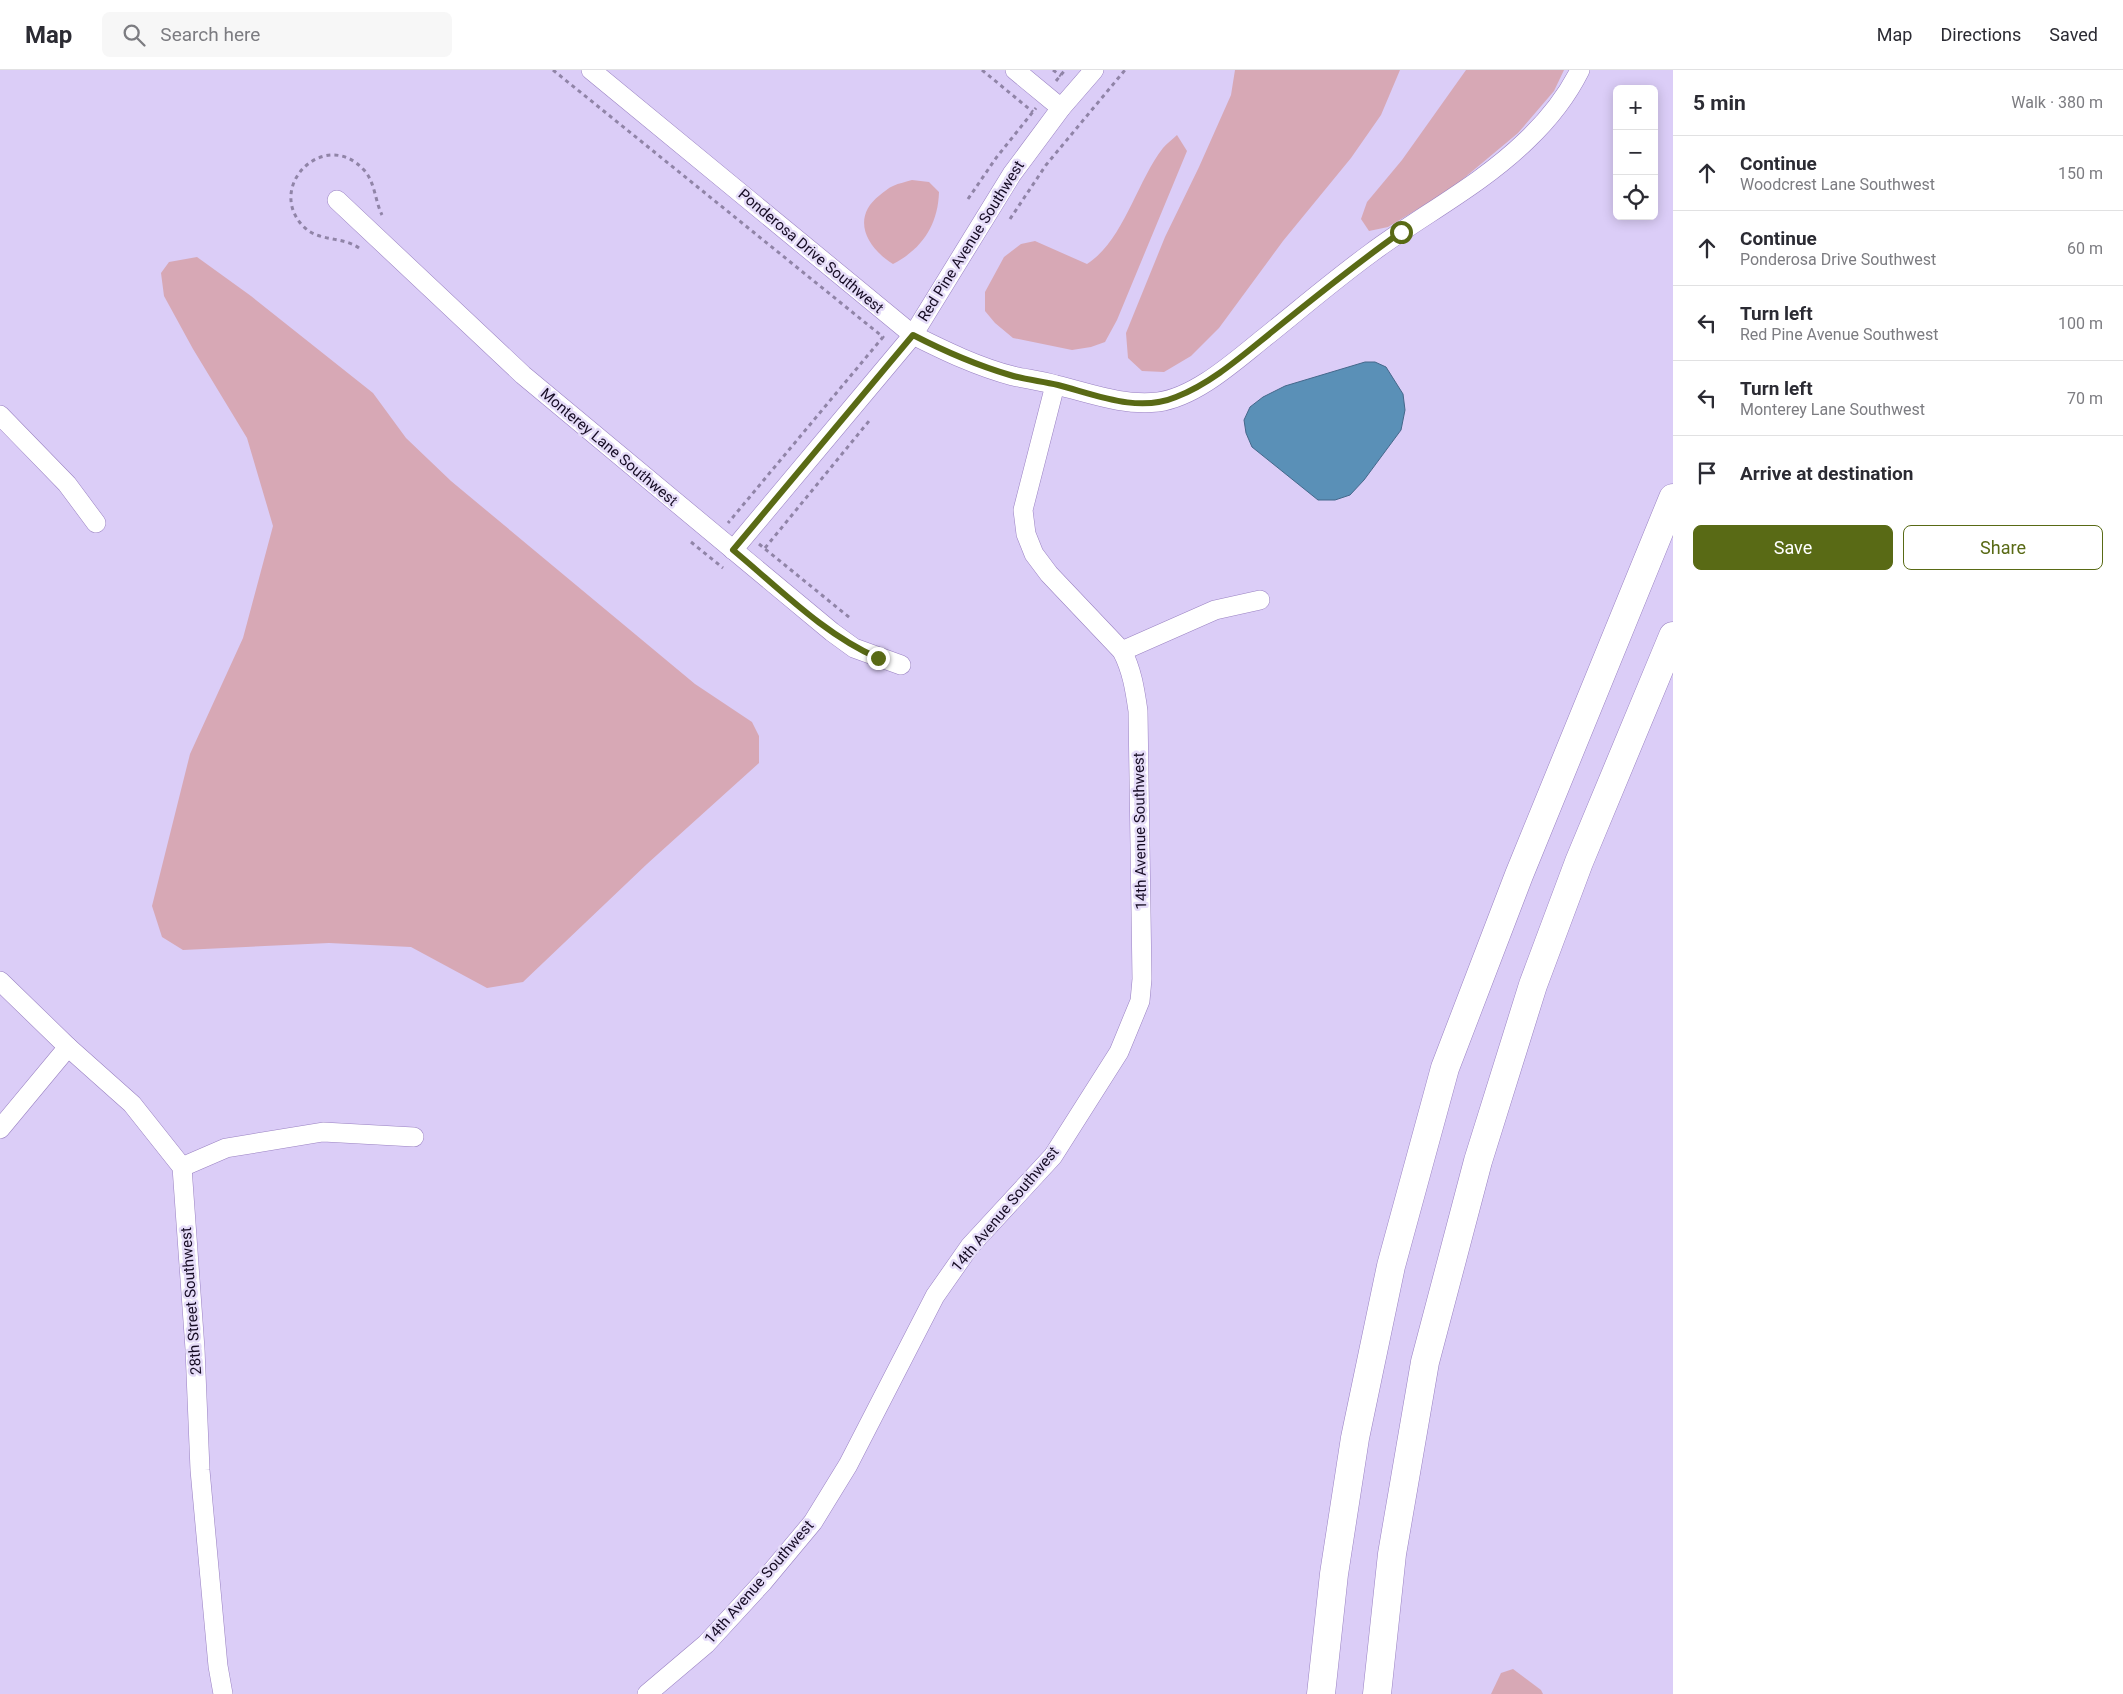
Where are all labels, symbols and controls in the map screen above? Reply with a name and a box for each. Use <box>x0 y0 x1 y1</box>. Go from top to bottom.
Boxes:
search box <box>102 12 452 57</box>
text: Map <box>25 21 72 49</box>
icon: search <box>120 21 148 49</box>
text: Search here <box>160 23 260 46</box>
text: Map <box>1877 24 1912 45</box>
text: Directions <box>1940 24 2021 45</box>
text: Saved <box>2049 24 2098 45</box>
map controls <box>1613 85 1658 220</box>
button: + <box>1613 85 1658 130</box>
text: 5 min <box>1693 91 1746 115</box>
text: Walk · 380 m <box>2011 93 2103 112</box>
button: − <box>1613 130 1658 175</box>
text: Continue <box>1740 152 1817 175</box>
street label: Red Pine Avenue Southwest <box>914 157 1028 325</box>
icon: ahead <box>1693 159 1721 187</box>
text: 150 m <box>2058 164 2103 183</box>
button: locate <box>1613 175 1658 220</box>
text: Woodcrest Lane Southwest <box>1740 175 1935 194</box>
street label: Ponderosa Drive Southwest <box>735 185 887 317</box>
route start <box>1390 221 1413 244</box>
text: Continue <box>1740 227 1817 250</box>
icon: ahead <box>1693 234 1721 262</box>
text: 60 m <box>2067 239 2103 258</box>
text: Ponderosa Drive Southwest <box>1740 250 1936 269</box>
text: Turn left <box>1740 302 1813 325</box>
icon: left <box>1693 309 1721 337</box>
text: 100 m <box>2058 314 2103 333</box>
text: Red Pine Avenue Southwest <box>1740 325 1938 344</box>
text: Turn left <box>1740 377 1813 400</box>
street label: Monterey Lane Southwest <box>537 384 681 510</box>
icon: left <box>1693 384 1721 412</box>
text: 70 m <box>2067 389 2103 408</box>
text: Monterey Lane Southwest <box>1740 400 1925 419</box>
icon: arrive <box>1693 459 1721 487</box>
text: Arrive at destination <box>1740 462 1913 485</box>
button: Save <box>1693 525 1893 570</box>
button: Share <box>1903 525 2103 570</box>
route end <box>867 647 890 670</box>
street label: 14th Avenue Southwest <box>1130 752 1150 910</box>
street label: 14th Avenue Southwest <box>948 1143 1063 1275</box>
street label: 28th Street Southwest <box>177 1227 205 1375</box>
street label: 14th Avenue Southwest <box>701 1517 817 1647</box>

